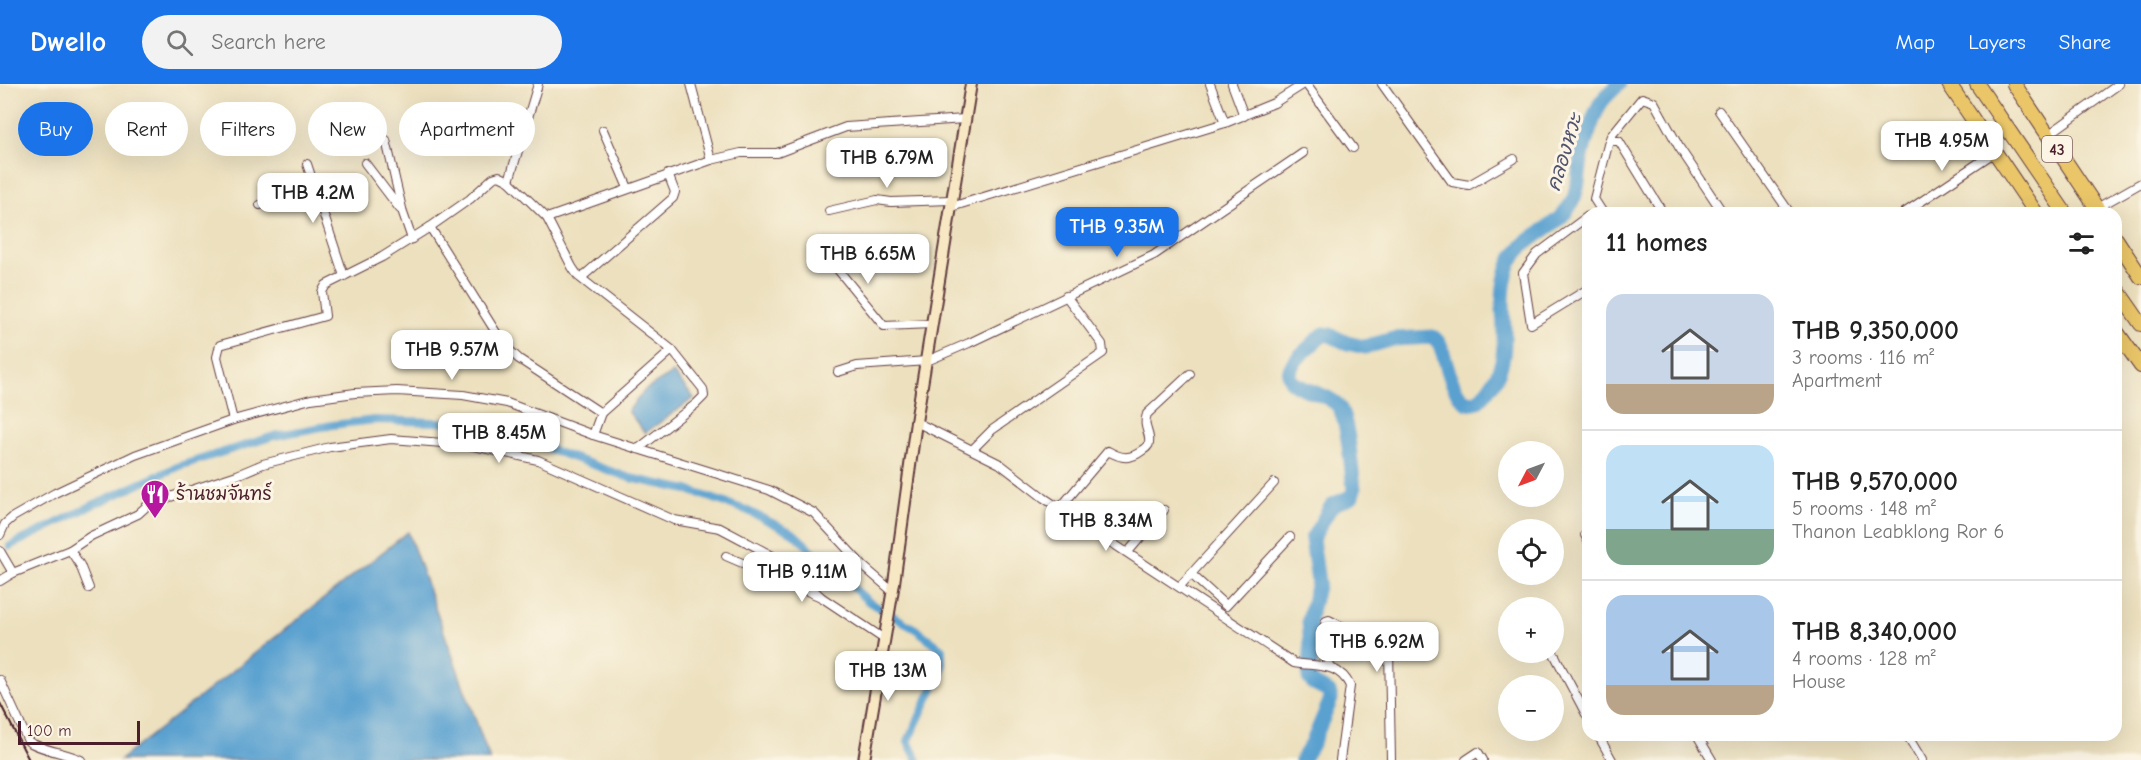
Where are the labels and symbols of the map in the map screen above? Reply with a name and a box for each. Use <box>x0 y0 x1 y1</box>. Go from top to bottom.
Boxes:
water label: คลองหวะ <box>1542 109 1588 194</box>
pin: THB 4.95M <box>1873 121 2011 172</box>
road number: 43 <box>2042 136 2072 162</box>
pin: THB 6.79M <box>818 138 956 189</box>
pin: THB 4.2M <box>251 173 375 224</box>
pin: THB 9.35M <box>1048 207 1186 258</box>
pin: THB 6.65M <box>799 234 937 285</box>
pin: THB 9.57M <box>383 330 521 381</box>
pin: THB 8.45M <box>430 413 568 464</box>
north arrow <box>1498 441 1564 507</box>
restaurant icon: ร้านชมจันทร์ <box>139 478 171 520</box>
place label: ร้านชมจันทร์ <box>176 481 273 505</box>
pin: THB 8.34M <box>1037 501 1175 552</box>
pin: THB 9.11M <box>733 552 871 603</box>
pin: THB 6.92M <box>1308 622 1446 673</box>
pin: THB 13M <box>833 651 943 702</box>
scale bar <box>18 718 140 746</box>

